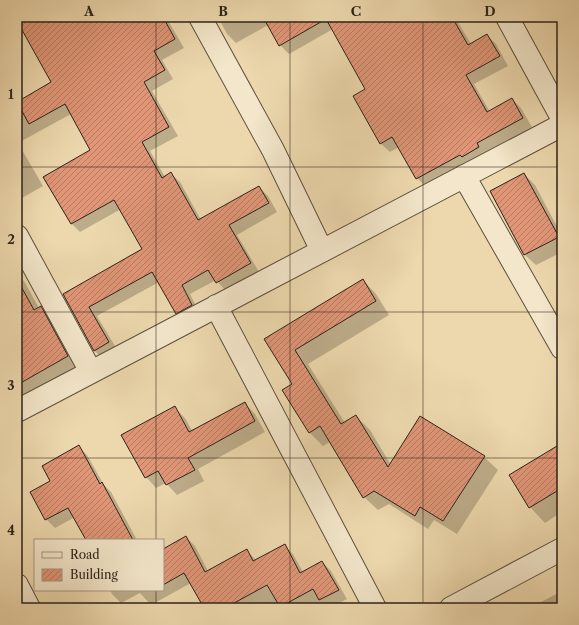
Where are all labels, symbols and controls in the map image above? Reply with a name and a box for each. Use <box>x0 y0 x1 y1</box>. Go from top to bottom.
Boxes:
text: A <box>83 3 95 19</box>
text: B <box>218 3 228 19</box>
text: C <box>351 3 361 19</box>
text: D <box>484 3 496 19</box>
text: 1 <box>8 86 14 102</box>
text: 2 <box>7 231 15 247</box>
text: 3 <box>7 377 15 393</box>
text: 4 <box>7 522 15 538</box>
legend <box>34 539 164 591</box>
text: Road <box>70 547 100 562</box>
text: Building <box>70 567 118 582</box>

